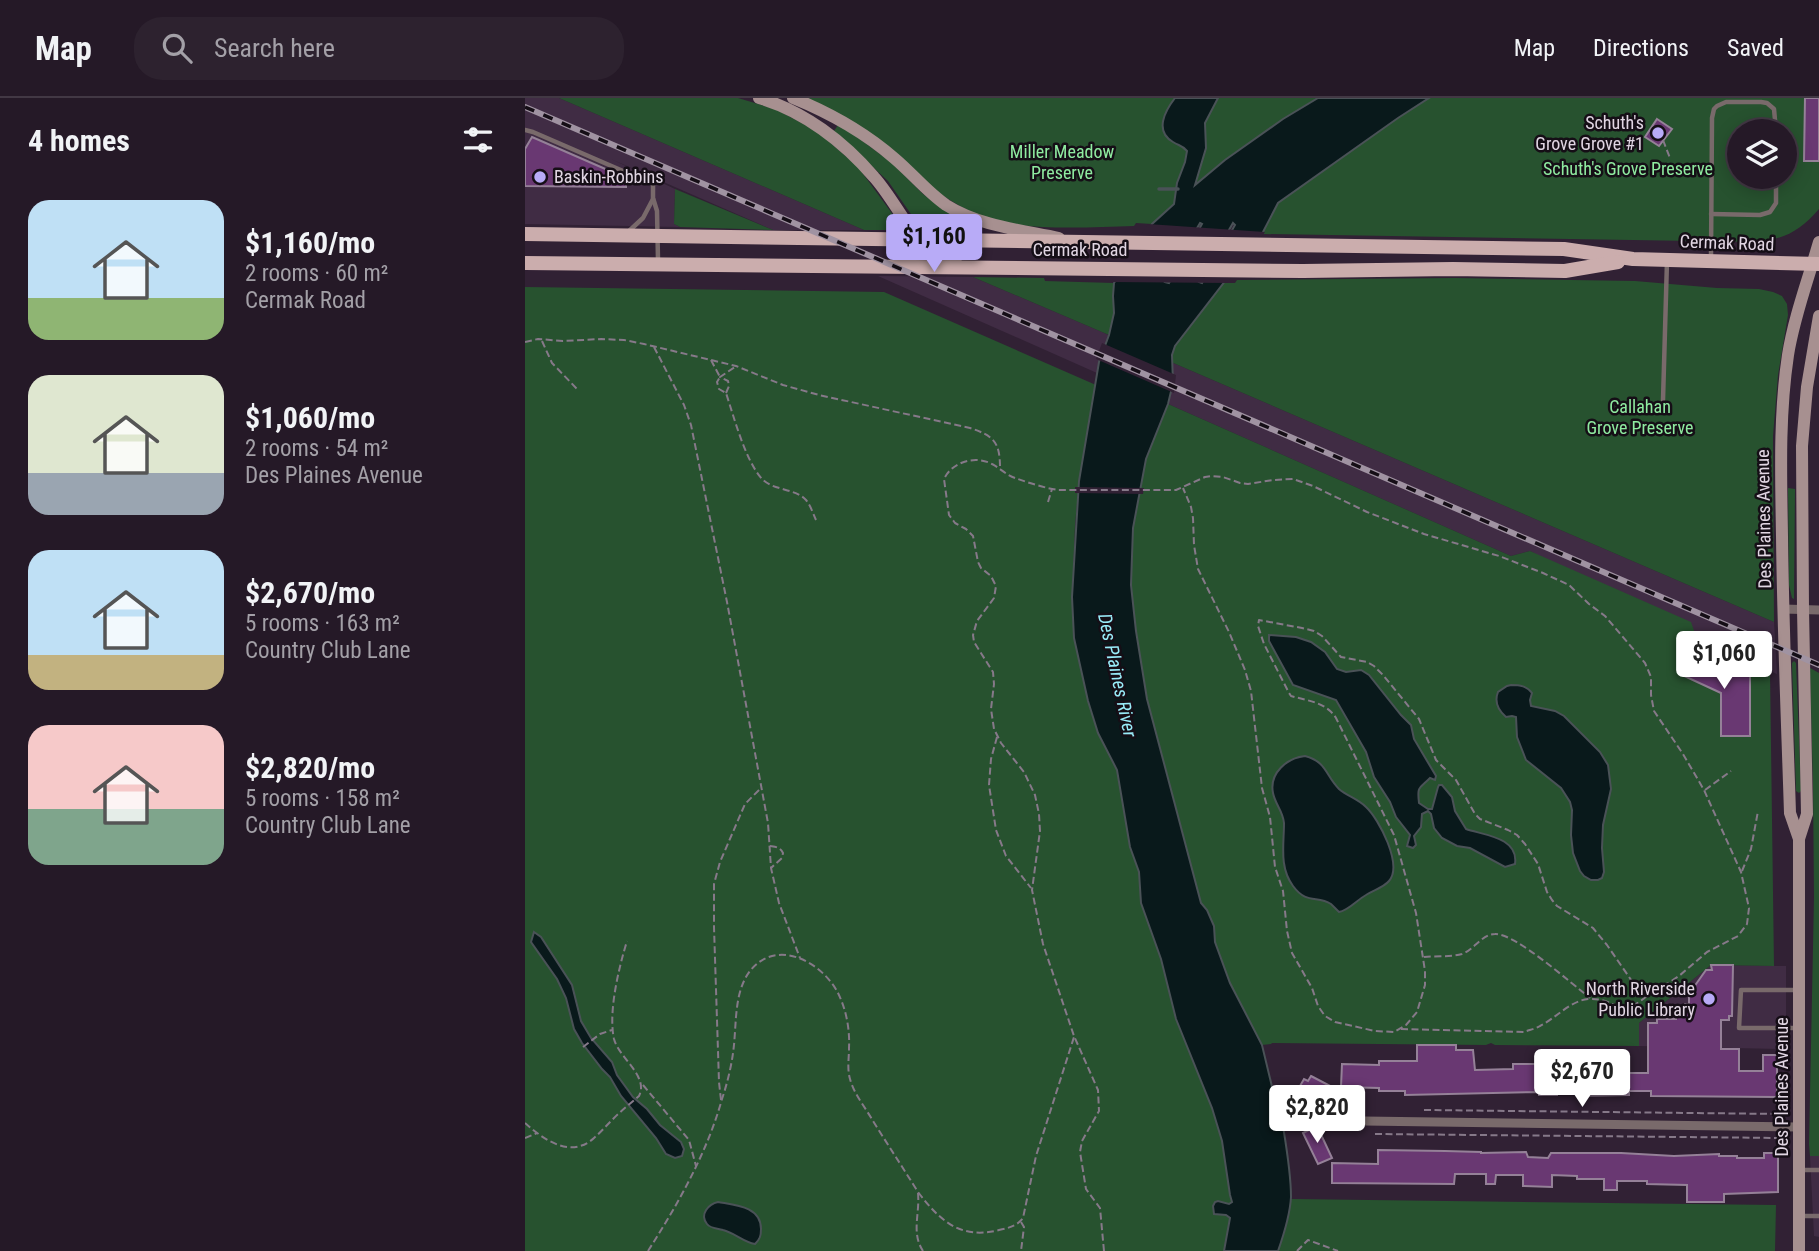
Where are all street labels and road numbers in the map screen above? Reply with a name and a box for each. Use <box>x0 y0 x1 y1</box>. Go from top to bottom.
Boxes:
street label: Cermak Road <box>1679 230 1775 255</box>
street label: Cermak Road <box>1033 239 1127 260</box>
street label: Des Plaines Avenue <box>1752 449 1775 589</box>
street label: Des Plaines Avenue <box>1771 1017 1792 1157</box>

